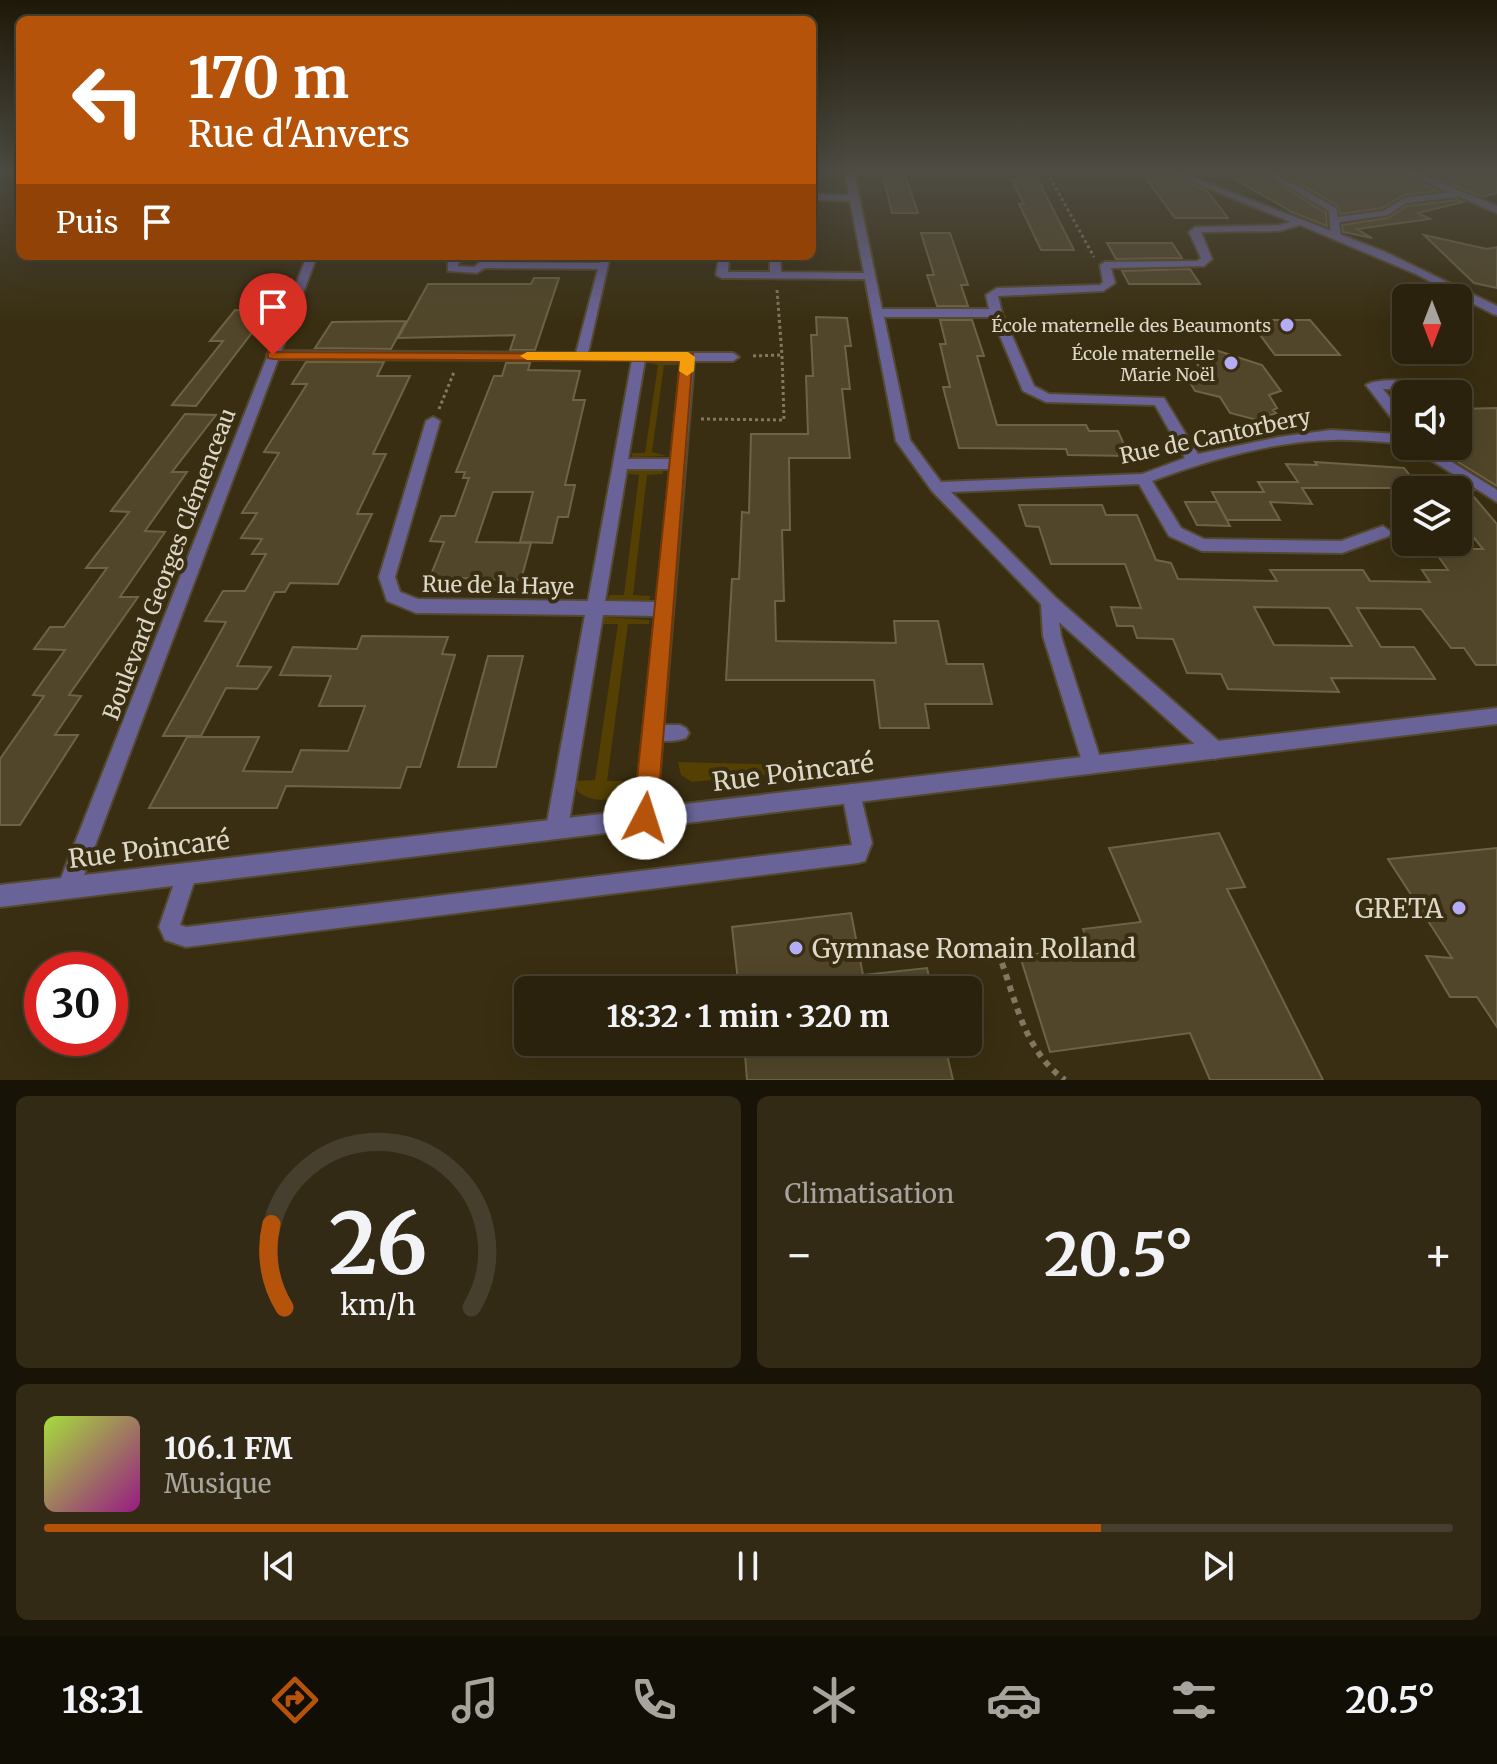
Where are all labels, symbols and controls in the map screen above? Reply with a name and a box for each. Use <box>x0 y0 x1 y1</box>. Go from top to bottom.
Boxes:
text: 170 m <box>188 43 349 113</box>
icon: left <box>56 48 160 152</box>
text: Rue d'Anvers <box>188 112 410 157</box>
icon: arrive <box>135 200 179 244</box>
text: Puis <box>56 203 119 241</box>
pin <box>239 273 307 355</box>
north arrow <box>1392 284 1472 364</box>
map controls <box>1392 284 1472 556</box>
icon: arrive <box>251 285 295 329</box>
place label: École maternelle des Beaumonts <box>991 314 1271 337</box>
marker: École maternelle des Beaumonts <box>1278 316 1296 334</box>
place label: École maternelle Marie Noël <box>1072 342 1215 386</box>
marker: École maternelle Marie Noël <box>1222 354 1240 372</box>
button: sound <box>1392 380 1472 460</box>
street label: Rue de Cantorbery <box>1117 402 1313 470</box>
street label: Boulevard Georges Clémenceau <box>97 404 241 724</box>
button: layers <box>1392 476 1472 556</box>
street label: Rue de la Haye <box>422 570 574 600</box>
street label: Rue Poincaré <box>710 746 876 798</box>
position arrow <box>603 776 687 860</box>
street label: Rue Poincaré <box>66 823 232 875</box>
place label: GRETA <box>1355 892 1444 925</box>
marker: GRETA <box>1450 899 1468 917</box>
place label: Gymnase Romain Rolland <box>812 932 1136 965</box>
marker: Gymnase Romain Rolland <box>787 939 805 957</box>
speed limit sign: 30 <box>24 952 128 1056</box>
text: 18:32 · 1 min · 320 m <box>607 997 889 1035</box>
text: Climatisation <box>785 1177 954 1210</box>
text: 26 <box>329 1192 428 1297</box>
text: 20.5° <box>1044 1217 1194 1292</box>
text: − <box>785 1227 814 1282</box>
text: + <box>1424 1227 1453 1282</box>
text: km/h <box>340 1287 416 1323</box>
text: 106.1 FM <box>164 1429 293 1467</box>
text: Musique <box>164 1467 271 1500</box>
icon: previous <box>257 1544 301 1588</box>
icon: pause <box>726 1544 770 1588</box>
icon: next <box>1196 1544 1240 1588</box>
icon: directions <box>267 1672 323 1728</box>
icon: music <box>447 1672 503 1728</box>
icon: phone <box>626 1672 682 1728</box>
icon: climate <box>806 1672 862 1728</box>
icon: car <box>986 1672 1042 1728</box>
icon: filters <box>1166 1672 1222 1728</box>
text: 18:31 <box>62 1678 143 1723</box>
text: 20.5° <box>1345 1678 1435 1723</box>

